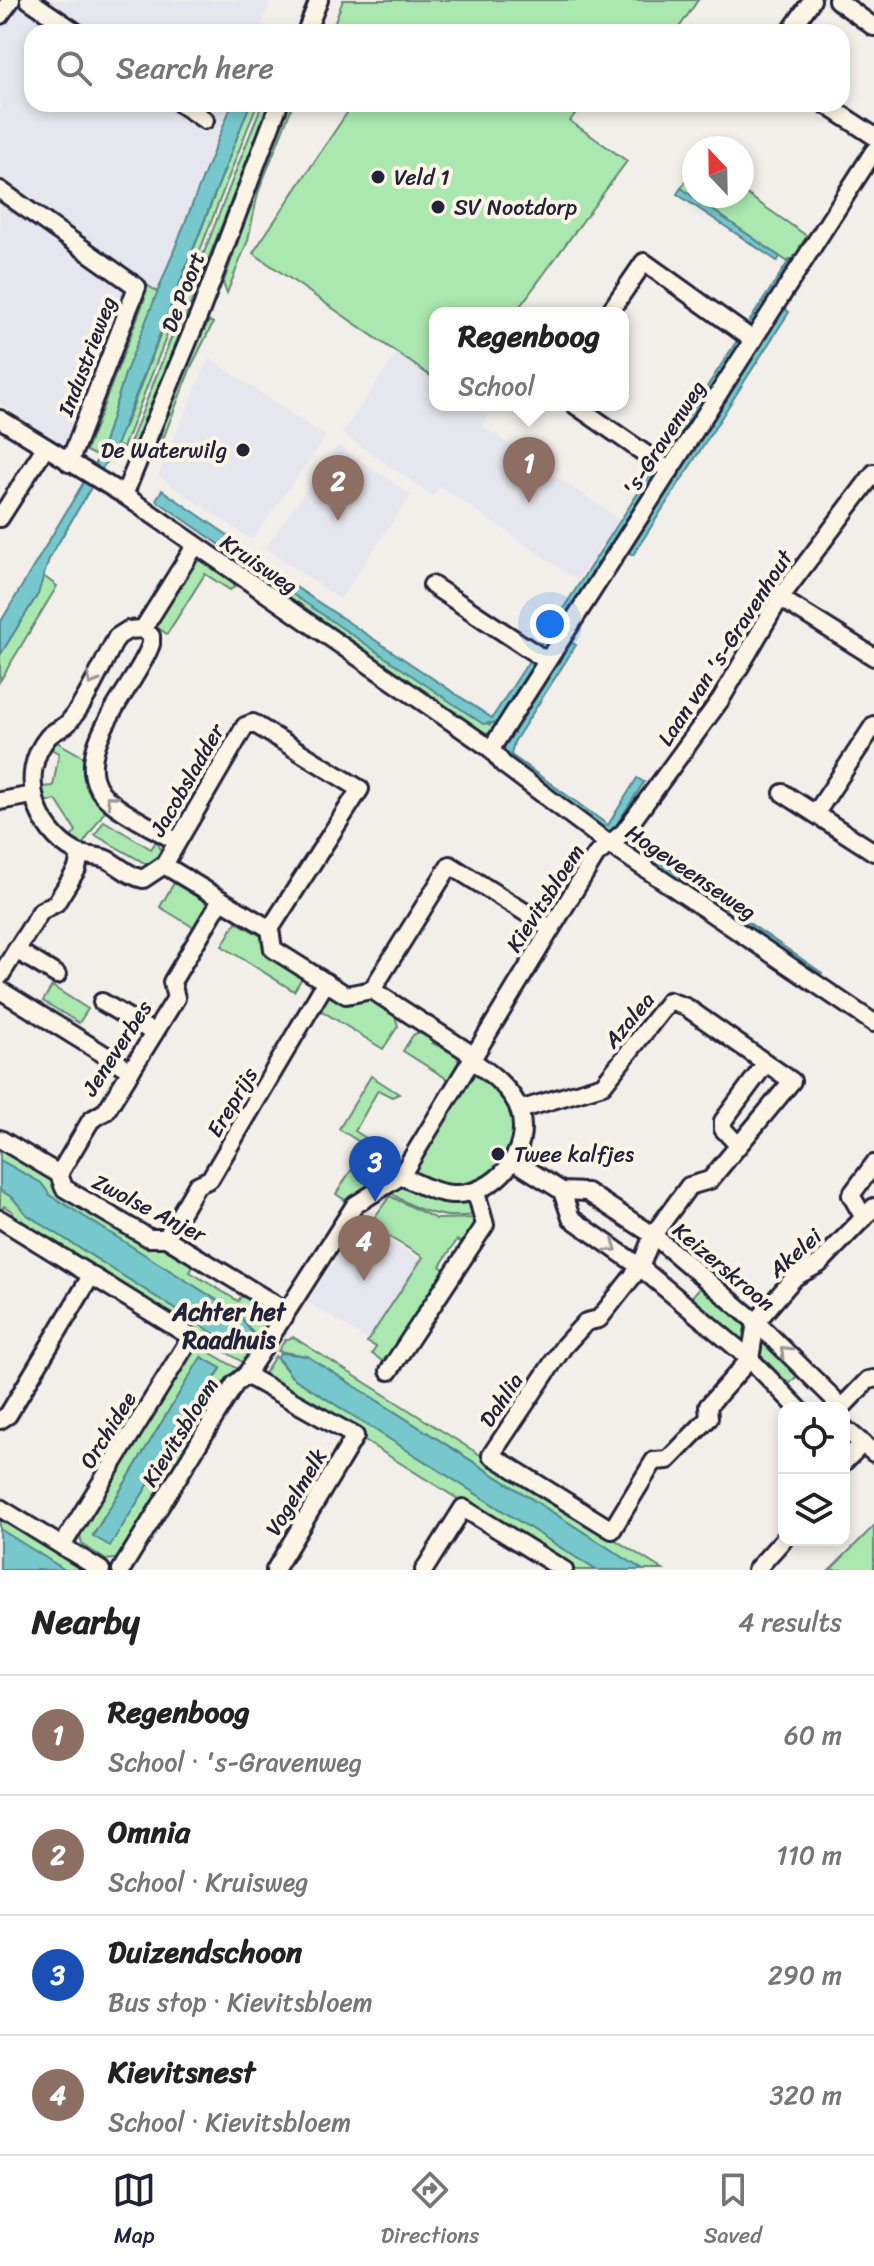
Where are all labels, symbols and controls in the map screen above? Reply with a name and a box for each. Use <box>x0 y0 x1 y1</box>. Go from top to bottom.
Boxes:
search box <box>24 24 850 112</box>
text: Search here <box>116 41 274 95</box>
icon: search <box>52 46 96 90</box>
north arrow <box>682 136 754 208</box>
place label: Veld 1 <box>394 158 450 197</box>
marker: Veld 1 <box>369 168 387 186</box>
place label: SV Nootdorp <box>454 188 578 227</box>
marker: SV Nootdorp <box>429 198 447 216</box>
street label: De Poort <box>150 246 216 338</box>
street label: Industrieweg <box>46 290 128 423</box>
popup <box>429 307 629 411</box>
text: Regenboog <box>458 309 600 363</box>
text: School <box>458 363 535 409</box>
street label: 's-Gravenweg <box>612 372 716 504</box>
place label: De Waterwilg <box>101 431 227 470</box>
pin: 1 <box>503 437 555 503</box>
marker: De Waterwilg <box>234 441 252 459</box>
pin: 2 <box>312 455 364 521</box>
street label: Kruisweg <box>212 523 306 605</box>
street label: Laan van 's-Gravenhout <box>647 541 804 754</box>
your location <box>530 604 570 644</box>
one-way arrow <box>86 671 102 686</box>
street label: Jacobsladder <box>138 714 236 845</box>
one-way arrow <box>105 795 120 810</box>
street label: Hogeveenseweg <box>617 813 765 931</box>
street label: Kievitsbloem <box>495 836 595 960</box>
street label: Azalea <box>593 983 665 1058</box>
street label: Jeneverbes <box>71 991 163 1105</box>
street label: Ereprijs <box>196 1058 269 1145</box>
place label: Twee kalfjes <box>514 1135 634 1174</box>
pin: 3 <box>349 1136 401 1202</box>
marker: Twee kalfjes <box>489 1145 507 1163</box>
street label: Zwolse Anjer <box>85 1163 214 1254</box>
street label: Keizerskroon <box>664 1212 784 1322</box>
pin: 4 <box>338 1215 390 1281</box>
street label: Akelei <box>758 1218 832 1288</box>
one-way arrow <box>603 1237 617 1252</box>
district label: Achter het Raadhuis <box>172 1291 287 1361</box>
one-way arrow <box>780 1346 794 1360</box>
street label: Dahlia <box>468 1365 534 1435</box>
street label: Kievitsbloem <box>131 1369 229 1495</box>
street label: Orchidee <box>69 1383 147 1477</box>
map controls <box>778 1402 850 1546</box>
button: locate <box>778 1402 850 1474</box>
street label: Vogelmelk <box>254 1440 338 1543</box>
button: layers <box>778 1474 850 1546</box>
text: Nearby <box>32 1592 140 1652</box>
text: 4 results <box>738 1599 842 1645</box>
text: Regenboog <box>108 1685 250 1739</box>
text: 1 <box>52 1712 64 1758</box>
text: 60 m <box>784 1712 842 1758</box>
text: School · 's-Gravenweg <box>108 1739 362 1785</box>
text: Omnia <box>108 1805 190 1859</box>
text: 2 <box>50 1832 66 1878</box>
text: 110 m <box>777 1832 842 1878</box>
text: School · Kruisweg <box>108 1859 308 1905</box>
text: Duizendschoon <box>108 1925 302 1979</box>
text: 3 <box>51 1952 65 1998</box>
text: 290 m <box>768 1952 842 1998</box>
text: Bus stop · Kievitsbloem <box>108 1979 373 2025</box>
text: Kievitsnest <box>108 2045 255 2099</box>
text: 4 <box>50 2072 66 2118</box>
text: 320 m <box>770 2072 842 2118</box>
text: School · Kievitsbloem <box>108 2099 351 2145</box>
tab: Map <box>112 2168 156 2255</box>
tab: Directions <box>381 2168 479 2255</box>
tab: Saved <box>704 2168 762 2255</box>

